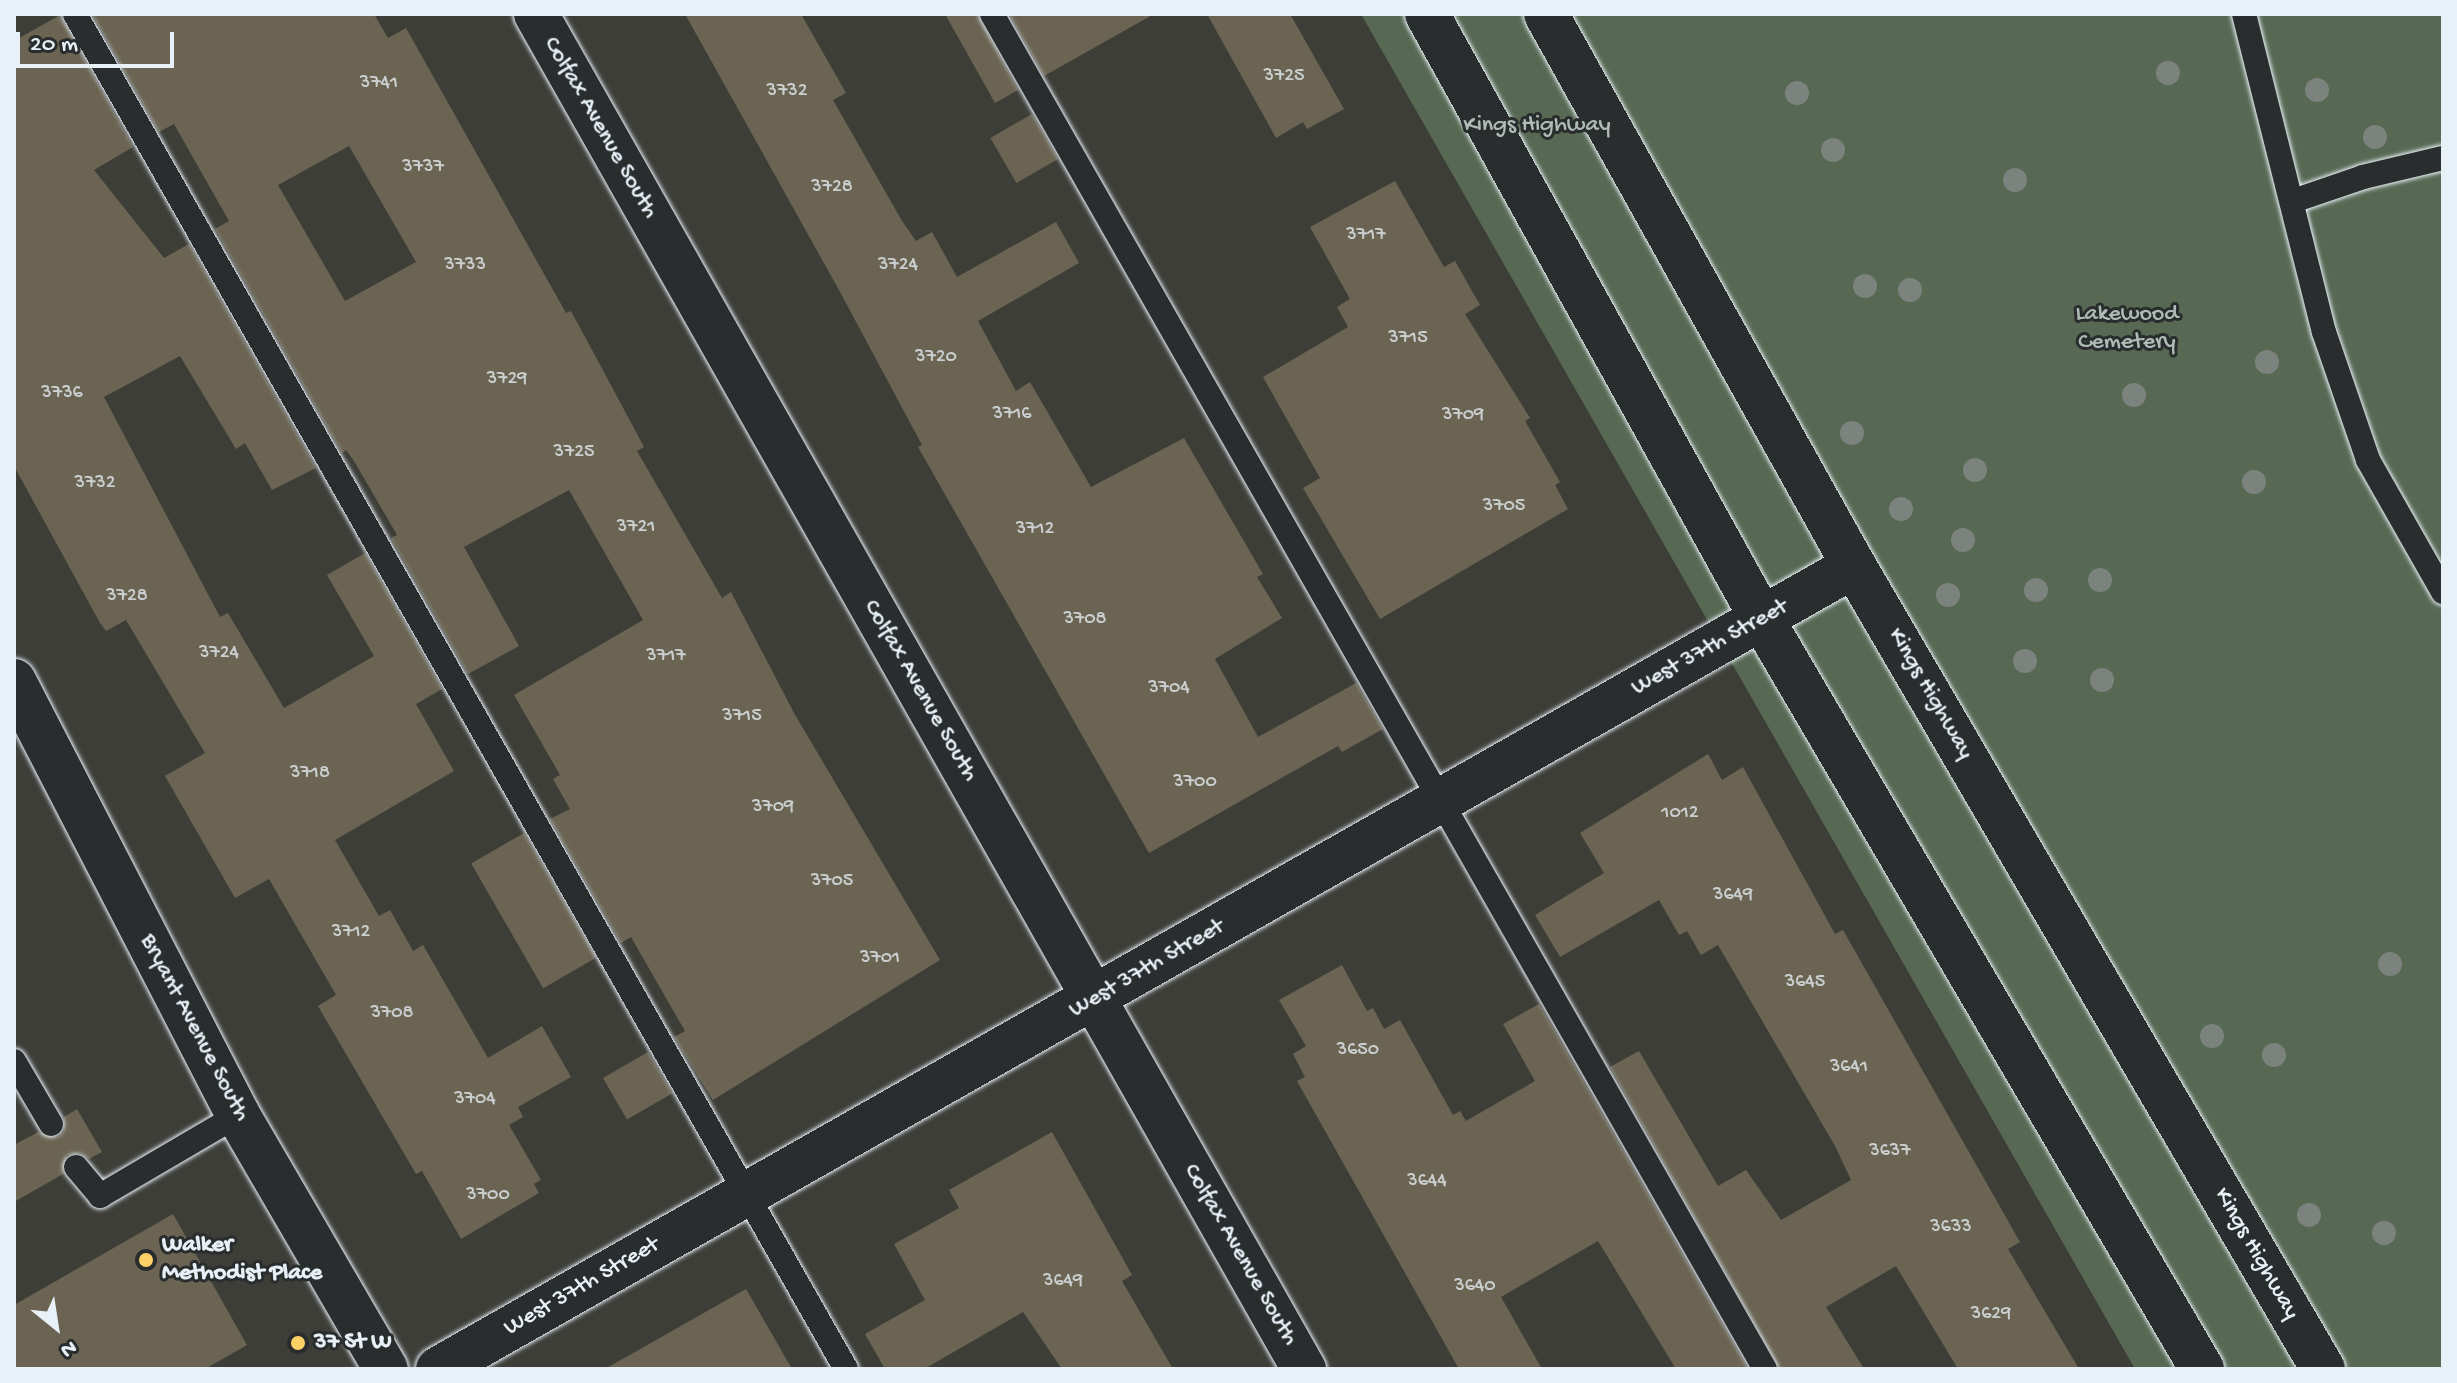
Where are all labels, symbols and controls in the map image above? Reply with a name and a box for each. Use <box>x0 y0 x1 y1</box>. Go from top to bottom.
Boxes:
scale bar <box>20 16 178 66</box>
text: 20 m <box>30 31 78 60</box>
street label: Colfax Avenue South <box>536 32 664 224</box>
house number: 3725 <box>1263 64 1305 88</box>
house number: 3741 <box>360 71 398 95</box>
house number: 3732 <box>767 79 807 103</box>
park label: Kings Highway <box>1463 112 1611 140</box>
house number: 3737 <box>402 155 444 179</box>
house number: 3728 <box>811 175 853 199</box>
house number: 3717 <box>1346 223 1386 247</box>
house number: 3733 <box>444 253 486 277</box>
house number: 3724 <box>878 253 918 277</box>
park label: Lakewood Cemetery <box>2076 301 2178 357</box>
house number: 3715 <box>1388 326 1428 350</box>
house number: 3720 <box>915 345 957 369</box>
house number: 3729 <box>487 367 527 391</box>
house number: 3736 <box>41 381 83 405</box>
house number: 3716 <box>993 402 1031 426</box>
house number: 3709 <box>1442 403 1484 427</box>
house number: 3725 <box>553 440 595 464</box>
house number: 3732 <box>75 471 115 495</box>
house number: 3705 <box>1483 494 1525 518</box>
house number: 3721 <box>617 515 655 539</box>
house number: 3712 <box>1016 517 1054 541</box>
house number: 3728 <box>106 584 148 608</box>
street label: West 37th Street <box>1627 593 1793 703</box>
street label: Colfax Avenue South <box>856 595 984 787</box>
house number: 3708 <box>1063 607 1107 631</box>
street label: Kings Highway <box>1881 623 1979 765</box>
house number: 3724 <box>199 641 239 665</box>
house number: 3717 <box>646 644 686 668</box>
house number: 3704 <box>1148 676 1190 700</box>
house number: 3715 <box>722 704 762 728</box>
house number: 3718 <box>290 761 330 785</box>
house number: 3700 <box>1173 770 1217 794</box>
house number: 3709 <box>752 795 794 819</box>
house number: 1012 <box>1661 801 1699 825</box>
house number: 3705 <box>811 869 853 893</box>
house number: 3649 <box>1713 883 1753 907</box>
street label: West 37th Street <box>1064 913 1230 1025</box>
house number: 3712 <box>332 920 370 944</box>
street label: Bryant Avenue South <box>132 929 256 1127</box>
house number: 3701 <box>860 946 900 970</box>
house number: 3645 <box>1785 970 1825 994</box>
house number: 3708 <box>370 1001 414 1025</box>
house number: 3650 <box>1337 1038 1379 1062</box>
house number: 3641 <box>1830 1055 1868 1079</box>
house number: 3704 <box>454 1087 496 1111</box>
house number: 3637 <box>1869 1139 1911 1163</box>
street label: Colfax Avenue South <box>1176 1159 1304 1351</box>
house number: 3644 <box>1407 1169 1447 1193</box>
house number: 3700 <box>466 1183 510 1207</box>
street label: Kings Highway <box>2207 1183 2305 1325</box>
house number: 3633 <box>1930 1215 1972 1239</box>
street label: West 37th Street <box>499 1231 665 1343</box>
place label: Walker Methodist Place <box>162 1232 322 1288</box>
marker: Walker Methodist Place <box>137 1251 155 1269</box>
house number: 3649 <box>1043 1269 1083 1293</box>
house number: 3640 <box>1454 1274 1496 1298</box>
north arrow <box>16 1287 96 1367</box>
house number: 3629 <box>1971 1302 2011 1326</box>
place label: 37 St W <box>314 1329 392 1357</box>
text: N <box>55 1333 81 1363</box>
marker: 37 St W <box>289 1334 307 1352</box>

